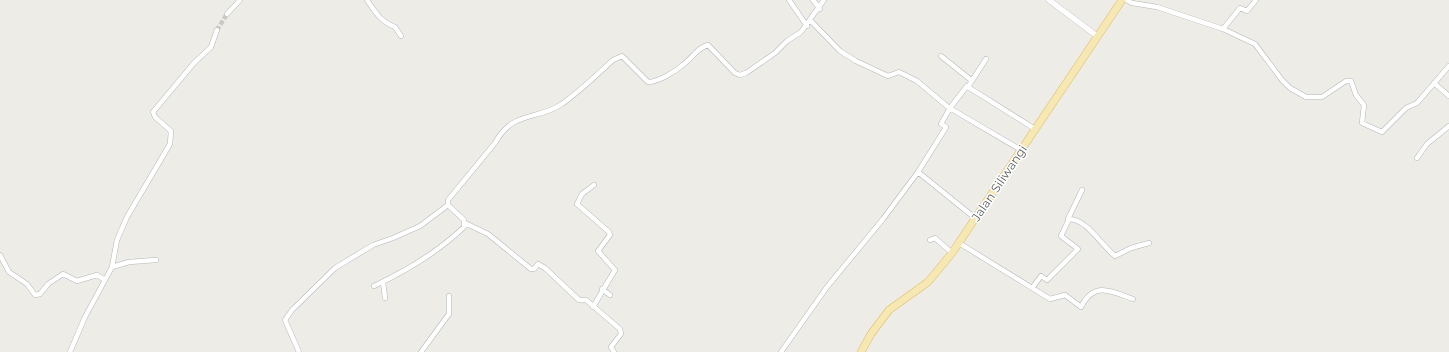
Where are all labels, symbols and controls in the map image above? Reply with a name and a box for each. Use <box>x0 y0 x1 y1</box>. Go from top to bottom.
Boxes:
street label: Jalan Siliwangi <box>967 142 1030 225</box>

